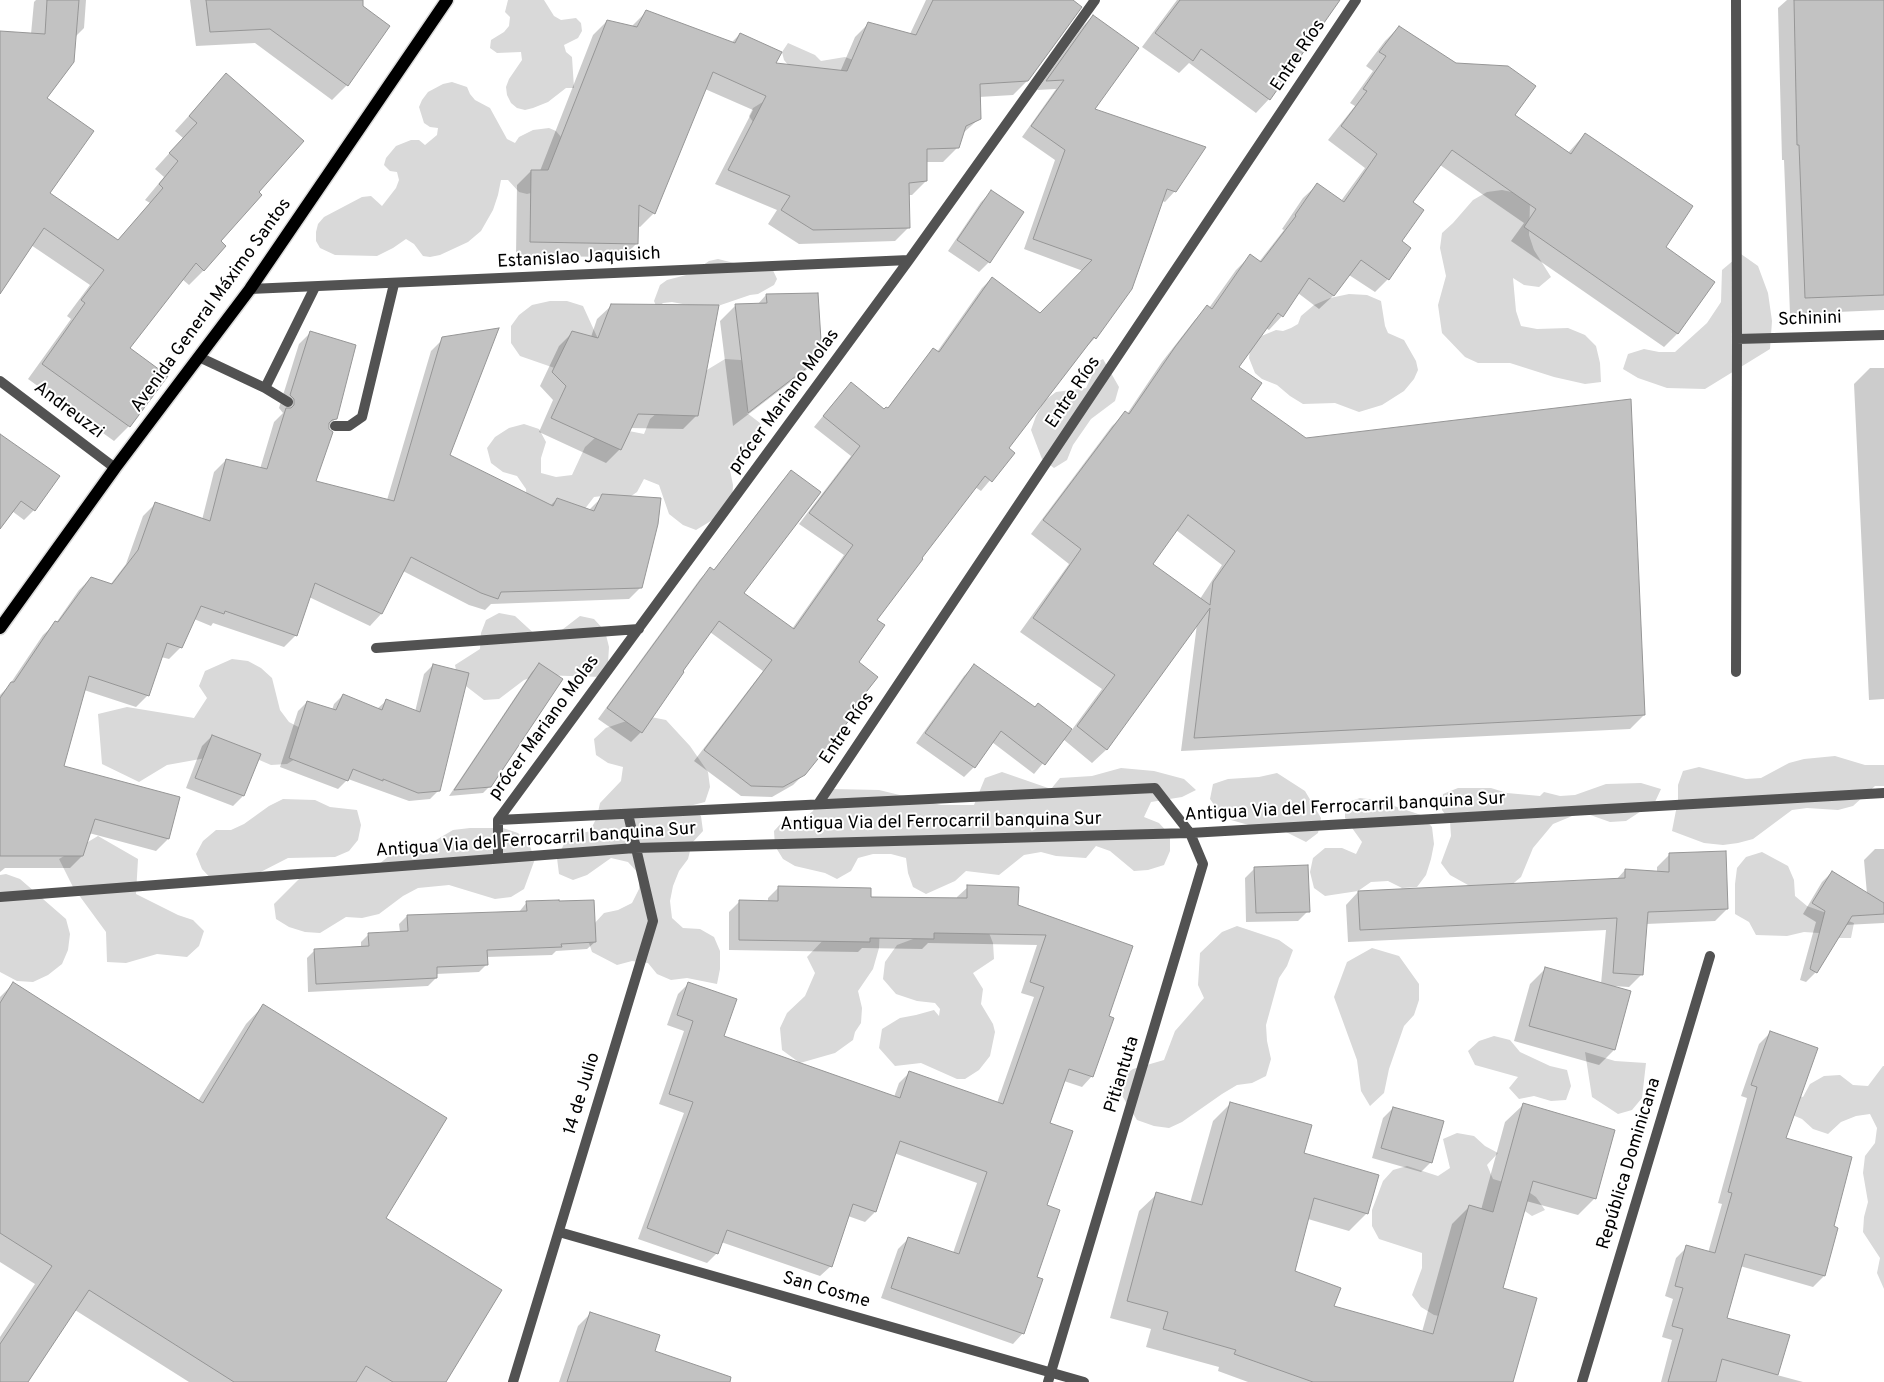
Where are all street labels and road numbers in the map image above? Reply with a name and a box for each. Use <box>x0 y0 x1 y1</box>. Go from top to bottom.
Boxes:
street label: Entre Ríos <box>1267 16 1331 96</box>
street label: Avenida General Máximo Santos <box>127 195 297 417</box>
street label: Estanislao Jaquisich <box>497 244 661 274</box>
street label: Schinini <box>1778 308 1842 332</box>
street label: prócer Mariano Molas <box>725 325 845 479</box>
street label: Entre Ríos <box>1042 353 1106 433</box>
street label: Andreuzzi <box>29 378 107 444</box>
street label: prócer Mariano Molas <box>485 651 605 805</box>
street label: Entre Ríos <box>816 689 880 769</box>
street label: Antigua Via del Ferrocarril banquina Sur <box>1184 789 1506 827</box>
street label: Antigua Via del Ferrocarril banquina Sur <box>780 809 1102 837</box>
street label: Antigua Via del Ferrocarril banquina Sur <box>375 819 697 863</box>
street label: Pitiantuta <box>1101 1034 1145 1116</box>
street label: 14 de Julio <box>560 1050 606 1138</box>
street label: República Dominicana <box>1594 1076 1666 1252</box>
street label: San Cosme <box>780 1268 872 1314</box>

